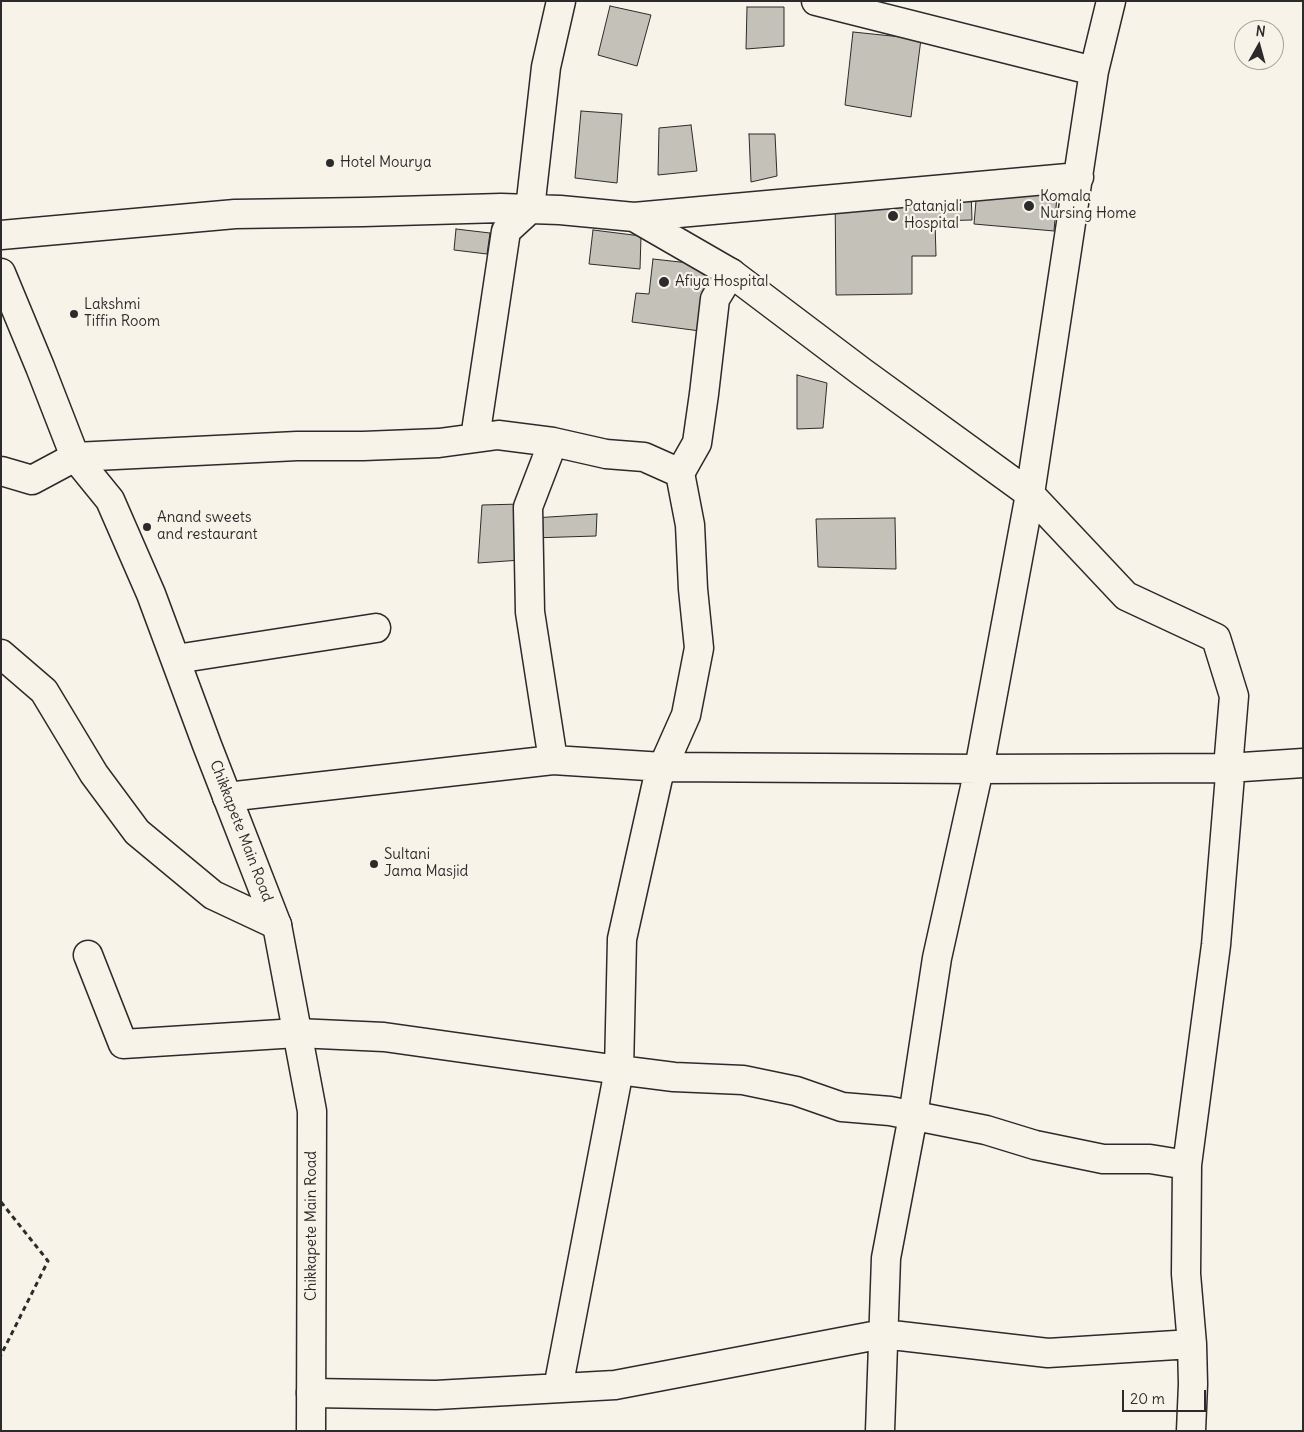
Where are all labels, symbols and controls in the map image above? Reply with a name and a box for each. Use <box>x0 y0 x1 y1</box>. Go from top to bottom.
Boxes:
north arrow <box>1234 20 1284 70</box>
text: N <box>1255 22 1267 41</box>
place label: Hotel Mourya <box>340 154 431 172</box>
marker: Hotel Mourya <box>324 157 336 169</box>
place label: Komala Nursing Home <box>1040 188 1136 223</box>
place label: Patanjali Hospital <box>904 198 962 233</box>
marker: Komala Nursing Home <box>1022 199 1036 213</box>
marker: Patanjali Hospital <box>886 209 900 223</box>
place label: Afiya Hospital <box>675 273 768 291</box>
marker: Afiya Hospital <box>657 275 671 289</box>
place label: Lakshmi Tiffin Room <box>84 296 160 331</box>
marker: Lakshmi Tiffin Room <box>68 308 80 320</box>
place label: Anand sweets and restaurant <box>157 509 258 544</box>
marker: Anand sweets and restaurant <box>141 521 153 533</box>
street label: Chikkapete Main Road <box>206 758 276 904</box>
place label: Sultani Jama Masjid <box>384 846 468 881</box>
marker: Sultani Jama Masjid <box>368 858 380 870</box>
street label: Chikkapete Main Road <box>303 1151 321 1301</box>
scale bar <box>1124 1380 1208 1412</box>
text: 20 m <box>1130 1389 1165 1408</box>

